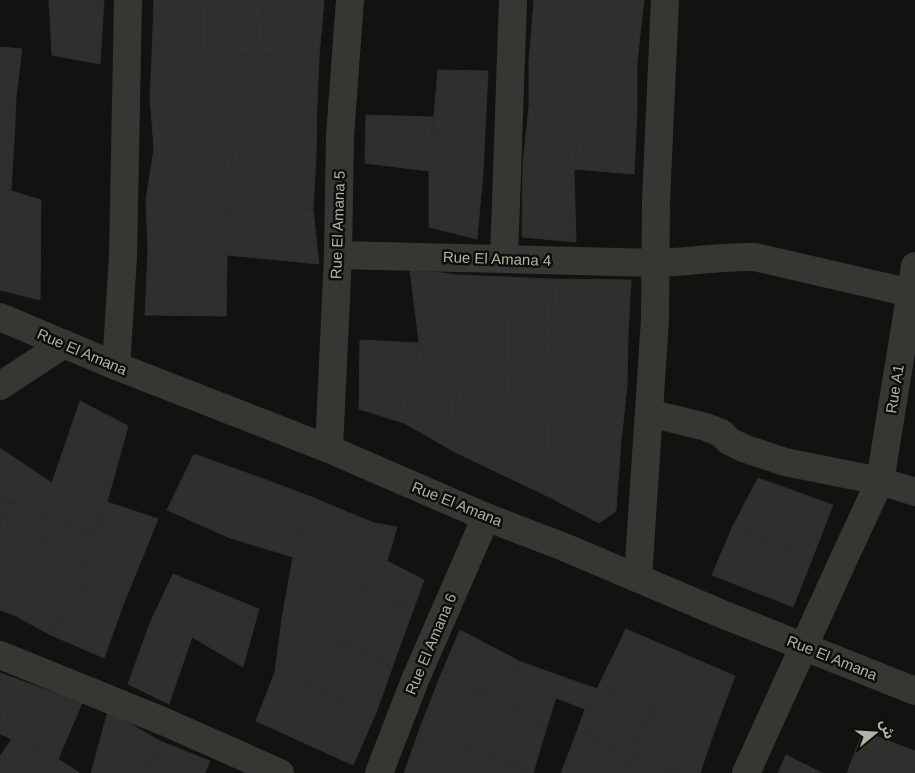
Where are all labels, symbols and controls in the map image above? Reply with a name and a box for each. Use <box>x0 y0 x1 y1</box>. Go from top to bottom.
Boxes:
street label: Rue El Amana 5 <box>327 171 348 279</box>
street label: Rue El Amana 4 <box>443 248 551 269</box>
street label: Rue El Amana <box>35 325 130 378</box>
street label: Rue A1 <box>882 363 907 415</box>
street label: Rue El Amana <box>410 478 505 530</box>
street label: Rue El Amana 6 <box>402 591 460 697</box>
street label: Rue El Amana <box>785 632 880 684</box>
north arrow <box>850 708 900 758</box>
text: ش <box>877 717 898 741</box>

